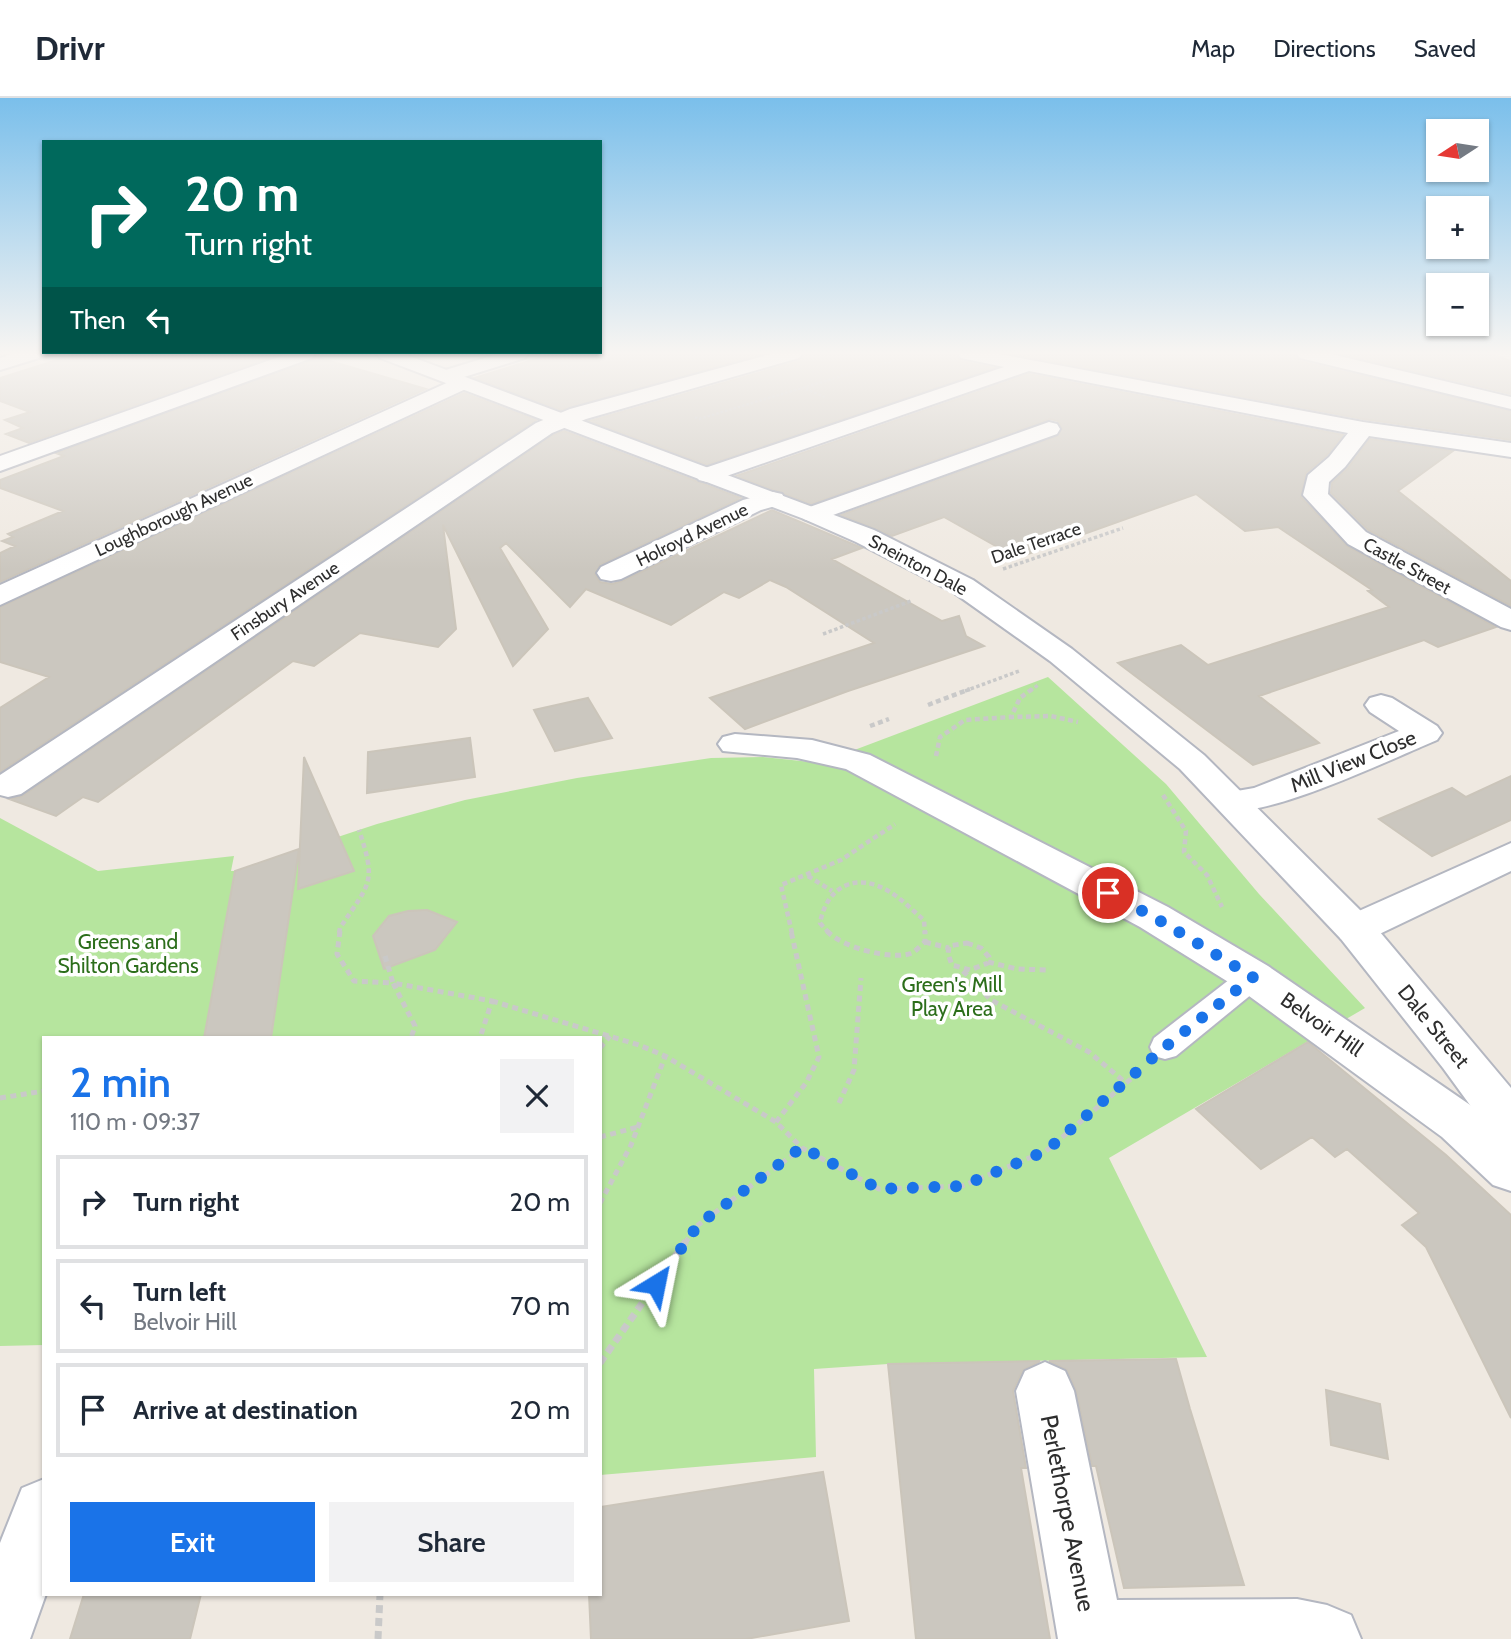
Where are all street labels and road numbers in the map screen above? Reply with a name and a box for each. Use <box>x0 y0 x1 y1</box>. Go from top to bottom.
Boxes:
street label: Loughborough Avenue <box>92 469 256 561</box>
street label: Holroyd Avenue <box>632 498 752 572</box>
street label: Dale Terrace <box>988 517 1084 569</box>
street label: Sneinton Dale <box>865 530 971 600</box>
street label: Castle Street <box>1359 533 1455 599</box>
street label: Finsbury Avenue <box>227 557 343 645</box>
street label: Mill View Close <box>1286 724 1420 798</box>
street label: Dale Street <box>1393 979 1475 1073</box>
street label: Belvoir Hill <box>1276 987 1368 1061</box>
street label: Perlethorpe Avenue <box>1035 1412 1101 1614</box>

